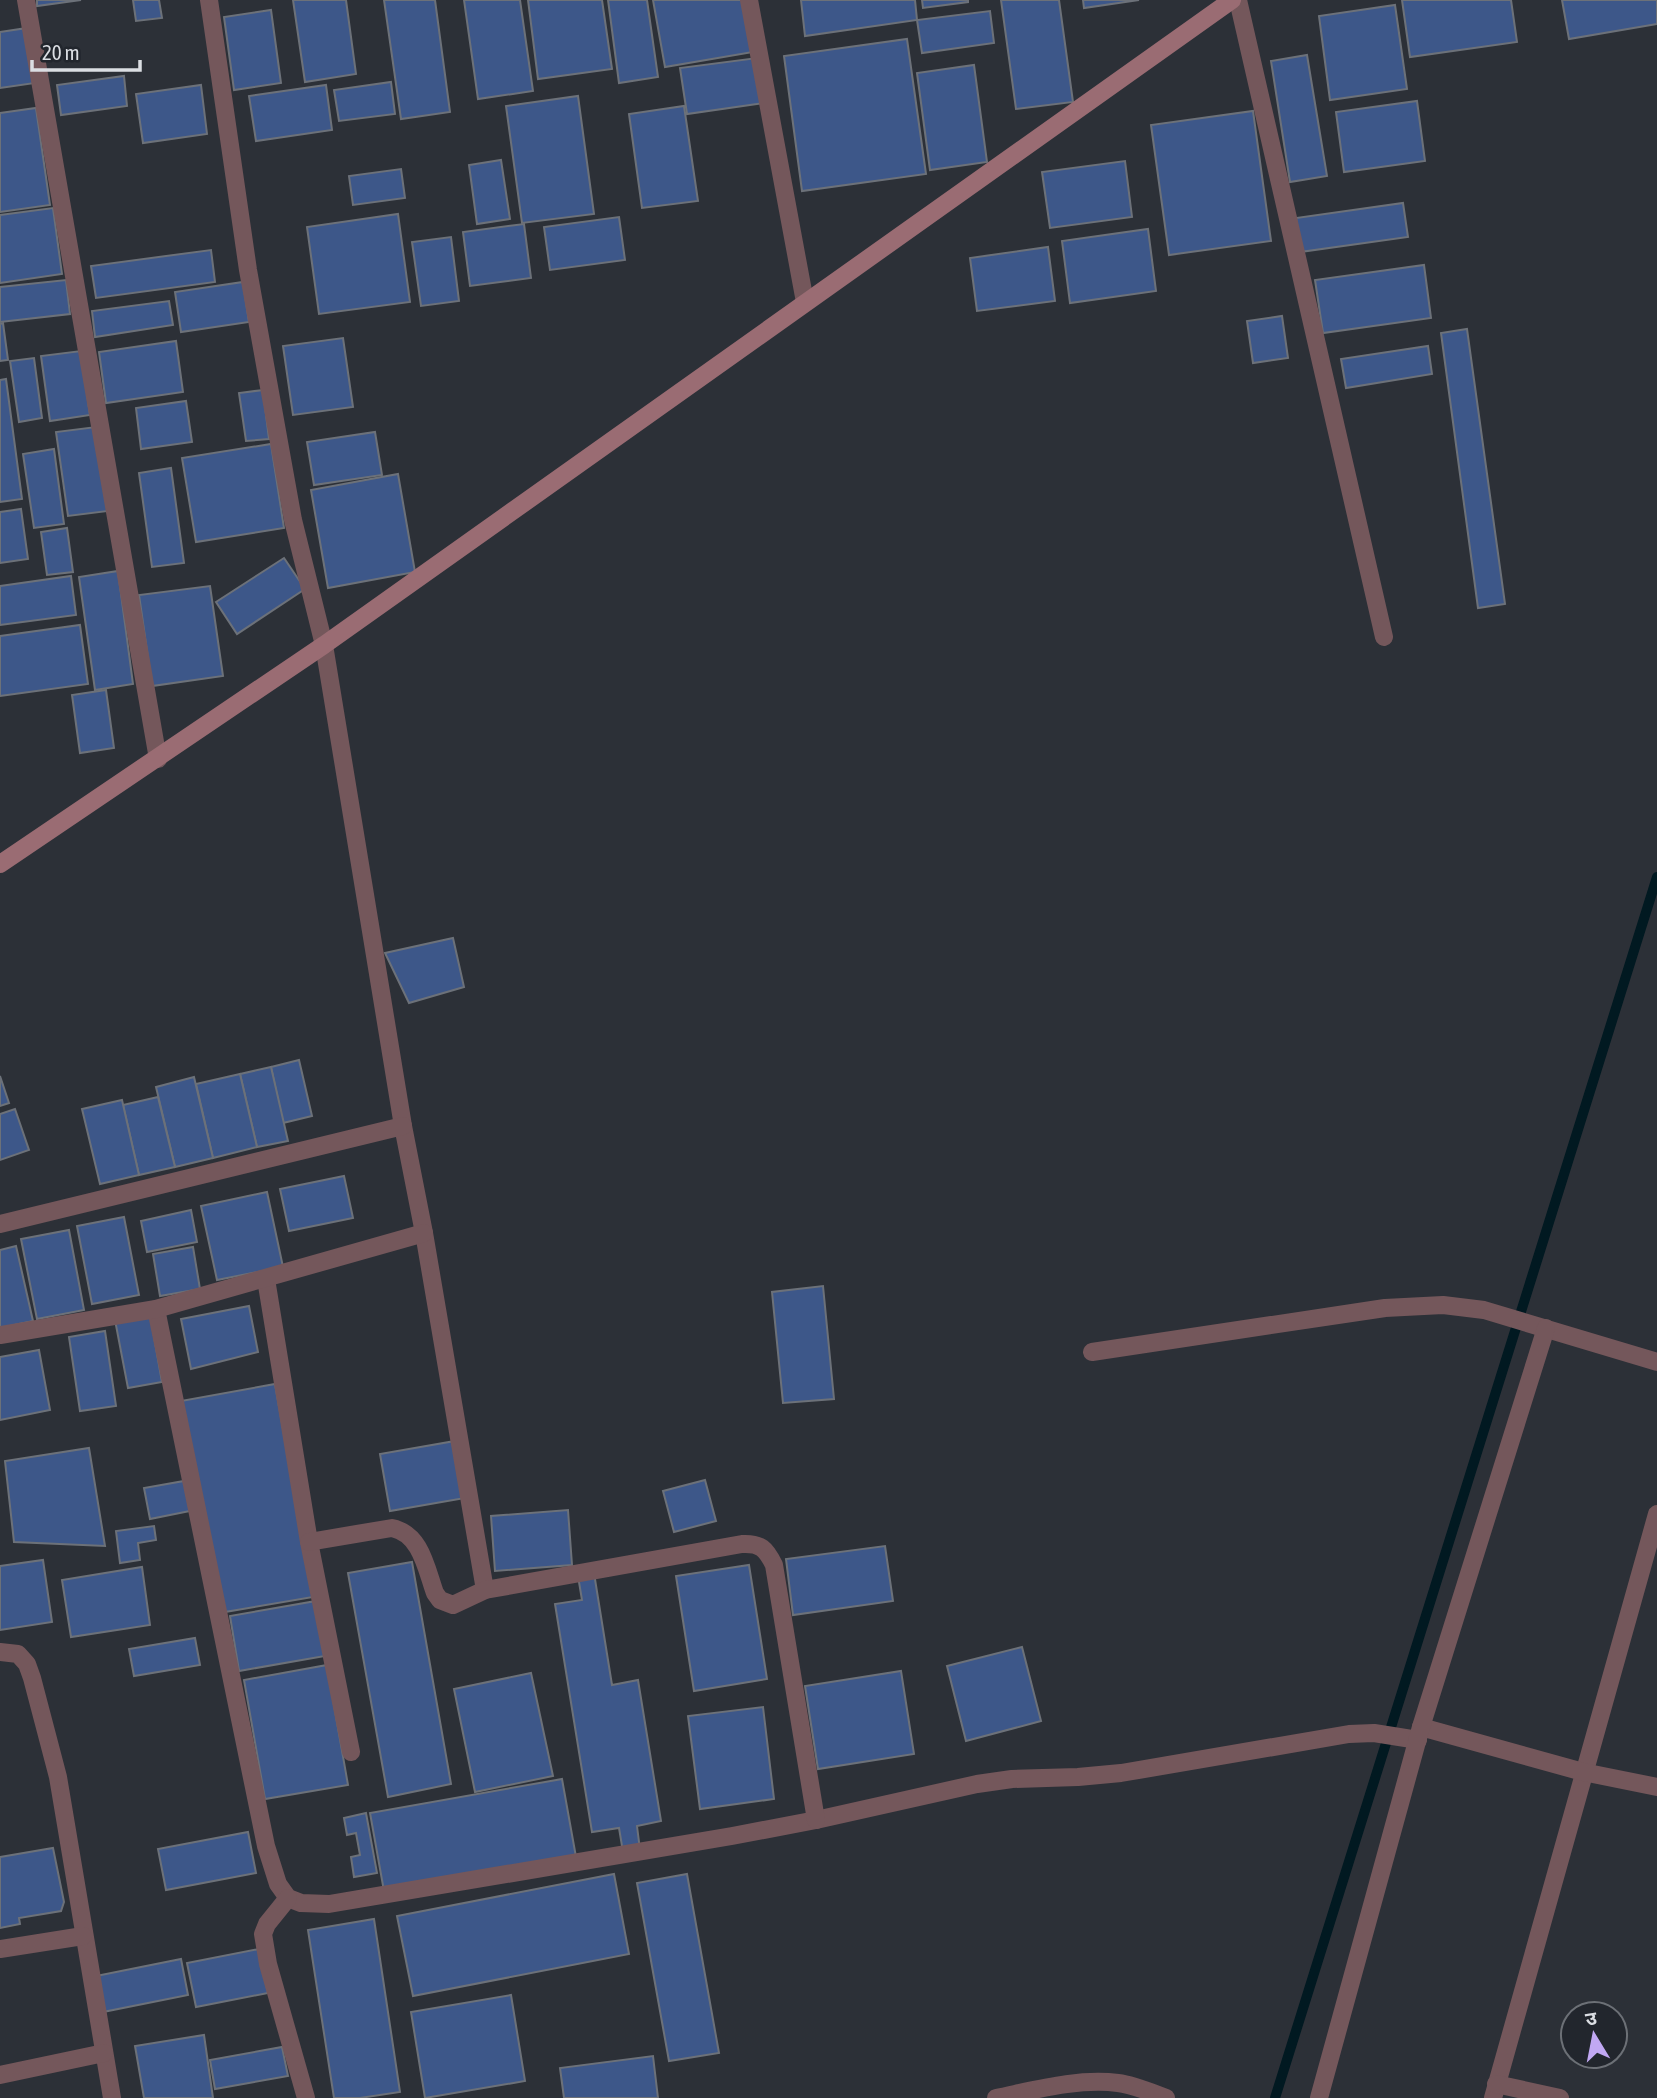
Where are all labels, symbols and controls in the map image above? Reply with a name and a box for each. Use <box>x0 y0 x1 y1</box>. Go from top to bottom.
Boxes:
scale bar <box>32 28 140 72</box>
text: 20 m <box>42 40 80 64</box>
north arrow <box>1559 2000 1629 2070</box>
text: उ <box>1584 2006 1599 2030</box>

